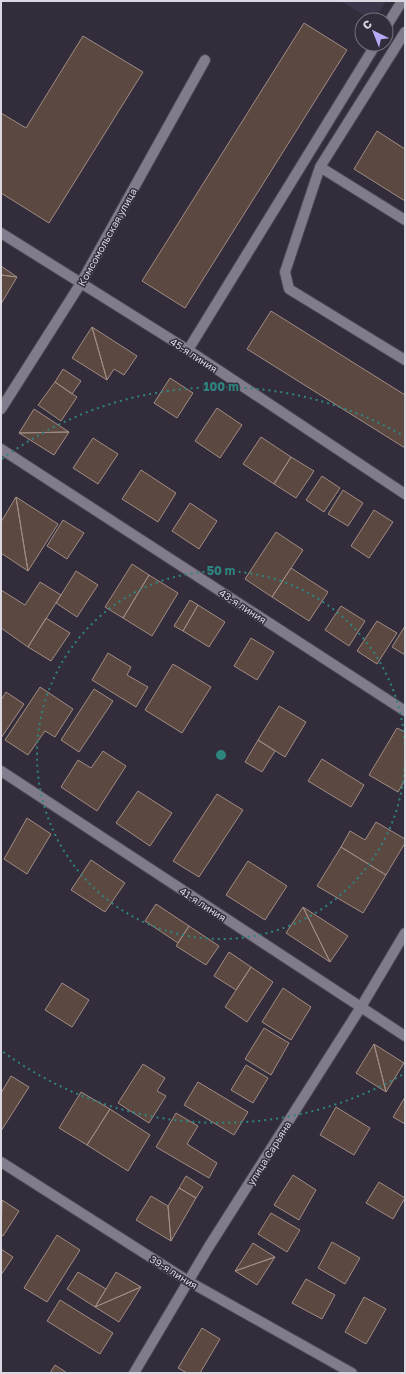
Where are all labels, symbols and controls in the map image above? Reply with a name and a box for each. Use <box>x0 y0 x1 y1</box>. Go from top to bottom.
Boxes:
north arrow <box>354 12 394 52</box>
text: С <box>360 17 374 32</box>
street label: Комсомольская улица <box>75 186 139 288</box>
street label: 45-я линия <box>168 335 220 375</box>
text: 100 m <box>203 379 239 394</box>
text: 50 m <box>207 563 235 578</box>
street label: 43-я линия <box>217 586 269 626</box>
centre of rings <box>214 748 228 762</box>
street label: 41-я линия <box>178 885 228 923</box>
street label: улица Сарьяна <box>245 1119 293 1187</box>
street label: 39-я линия <box>148 1253 200 1291</box>

